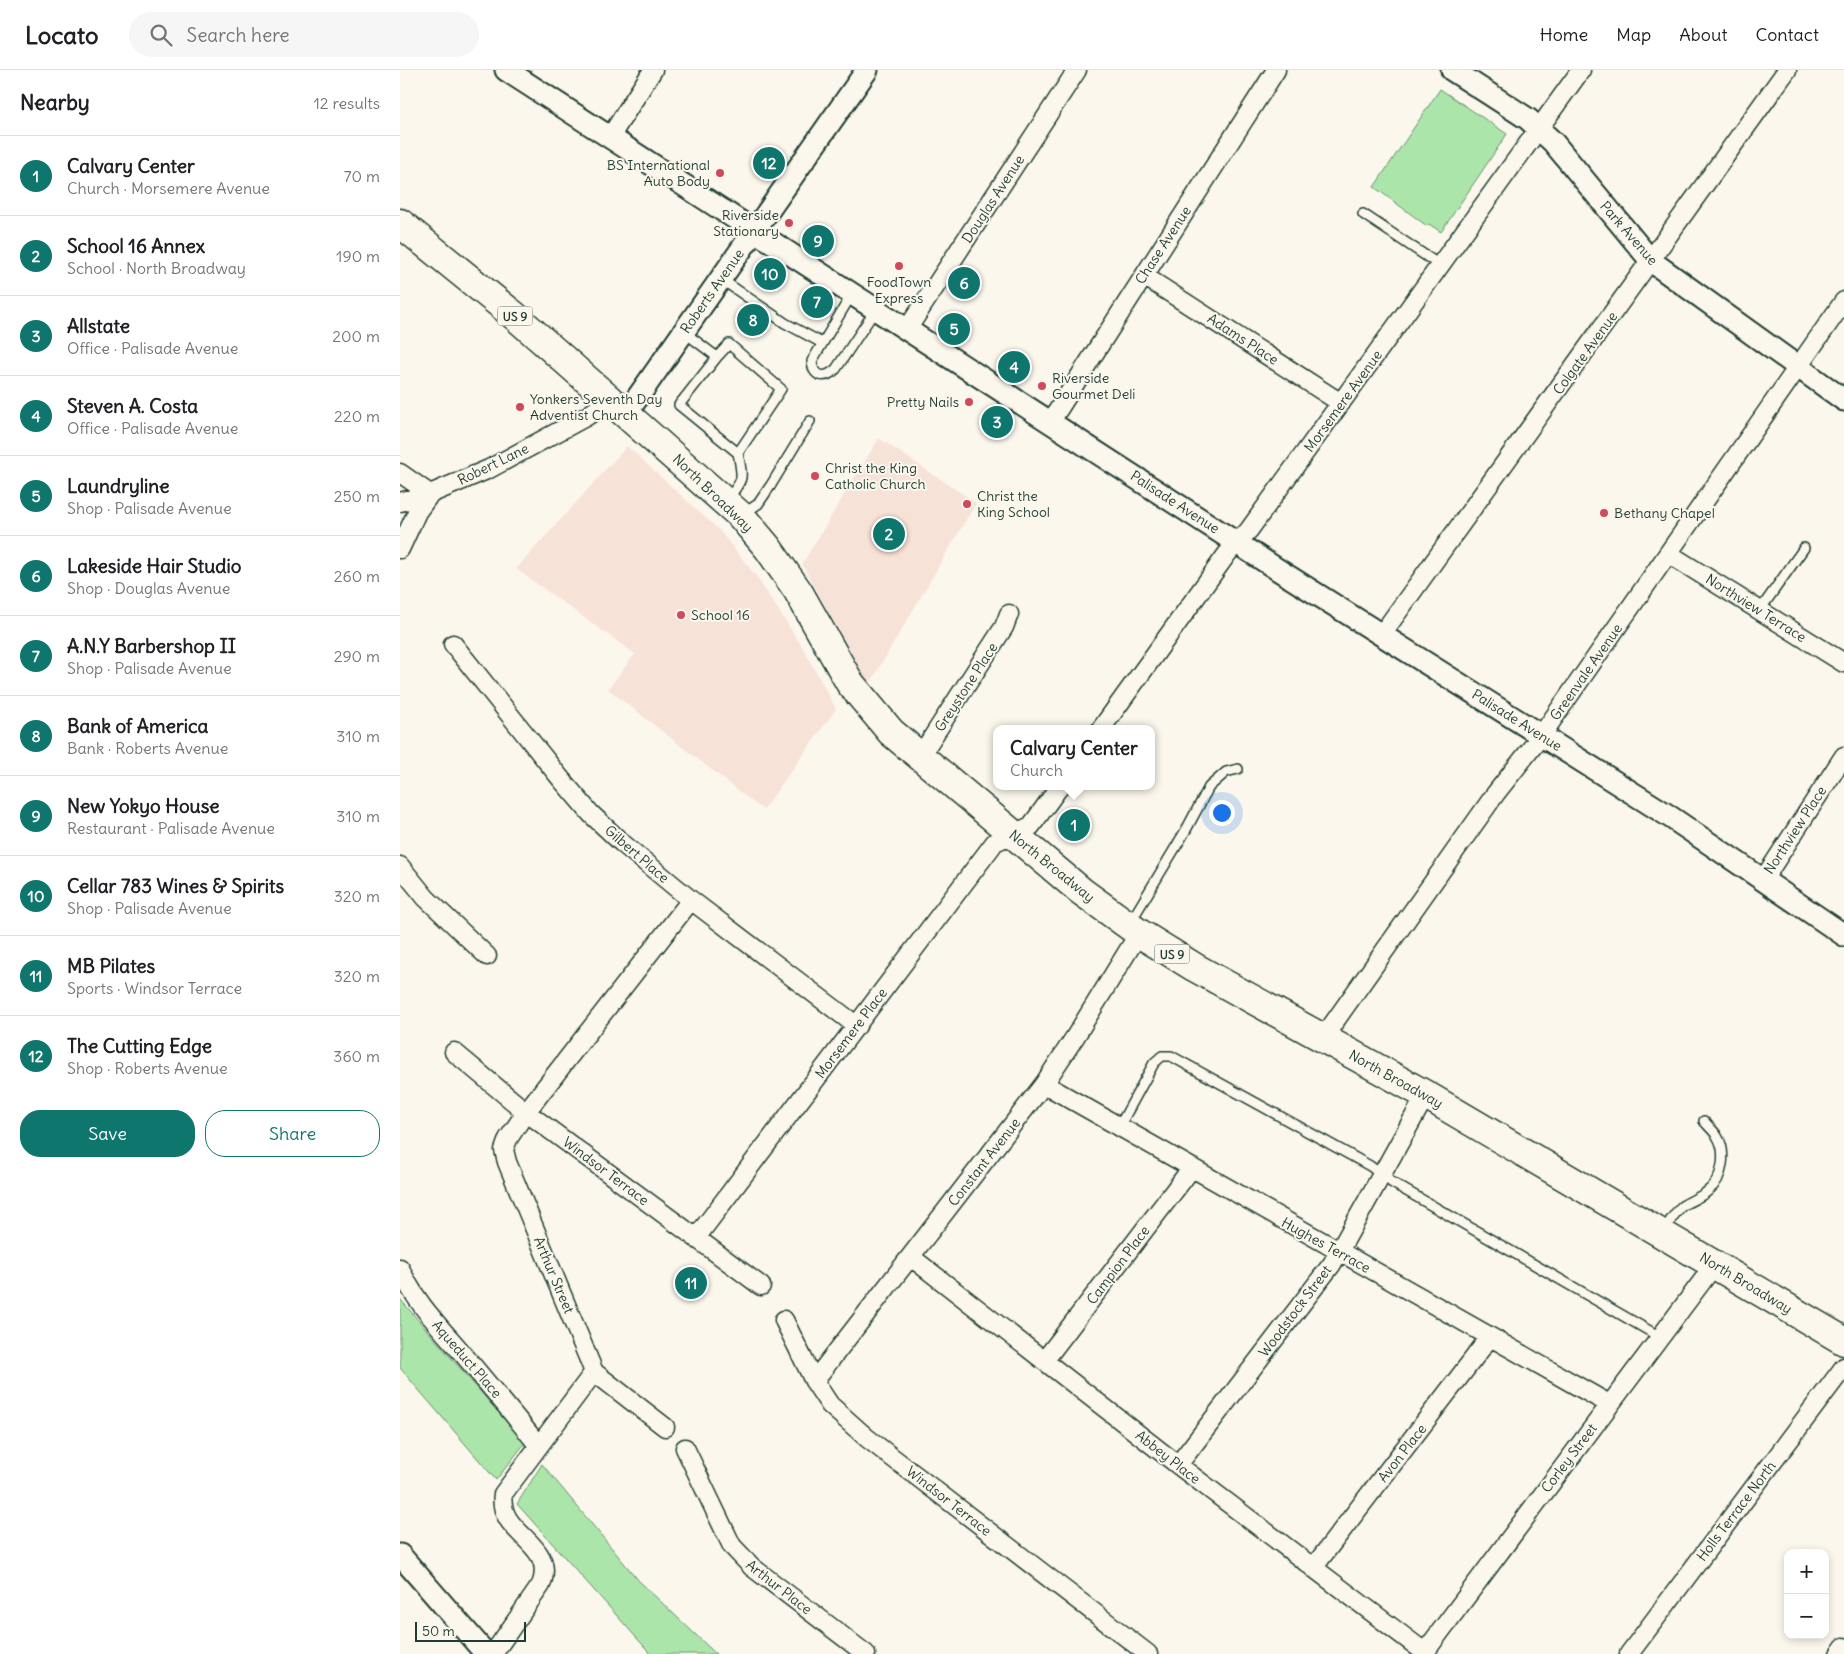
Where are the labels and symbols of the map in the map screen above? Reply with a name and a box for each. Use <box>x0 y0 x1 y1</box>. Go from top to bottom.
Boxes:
pin: 12 <box>753 144 785 182</box>
street label: Douglas Avenue <box>958 152 1028 246</box>
place label: BS International Auto Body <box>607 156 710 190</box>
marker: BS International Auto Body <box>714 167 726 179</box>
street label: Park Avenue <box>1596 197 1662 269</box>
street label: Chase Avenue <box>1131 203 1195 287</box>
place label: Riverside Stationary <box>713 206 779 240</box>
marker: Riverside Stationary <box>783 217 795 229</box>
pin: 9 <box>802 222 834 260</box>
street label: Roberts Avenue <box>676 245 748 337</box>
pin: 10 <box>754 255 786 293</box>
marker: FoodTown Express <box>893 260 905 272</box>
pin: 6 <box>948 264 980 302</box>
place label: FoodTown Express <box>867 273 931 307</box>
pin: 7 <box>801 283 833 321</box>
pin: 8 <box>737 301 769 339</box>
road number: US 9 <box>498 307 532 326</box>
street label: Colgate Avenue <box>1549 308 1621 398</box>
street label: Adams Place <box>1204 309 1282 369</box>
pin: 5 <box>938 310 970 348</box>
street label: Morsemere Avenue <box>1300 346 1386 456</box>
pin: 4 <box>998 348 1030 386</box>
place label: Riverside Gourmet Deli <box>1052 369 1135 403</box>
marker: Riverside Gourmet Deli <box>1036 380 1048 392</box>
place label: Yonkers Seventh Day Adventist Church <box>530 390 662 424</box>
place label: Pretty Nails <box>887 393 959 411</box>
marker: Pretty Nails <box>963 396 975 408</box>
marker: Yonkers Seventh Day Adventist Church <box>514 401 526 413</box>
pin: 3 <box>981 403 1013 441</box>
street label: Robert Lane <box>455 439 531 489</box>
street label: North Broadway <box>669 450 757 536</box>
place label: Christ the King Catholic Church <box>825 459 926 493</box>
street label: Palisade Avenue <box>1127 467 1223 537</box>
marker: Christ the King Catholic Church <box>809 470 821 482</box>
place label: Christ the King School <box>977 487 1050 521</box>
marker: Christ the King School <box>961 498 973 510</box>
place label: Bethany Chapel <box>1614 504 1715 522</box>
marker: Bethany Chapel <box>1598 507 1610 519</box>
pin: 2 <box>873 515 905 553</box>
street label: Northview Terrace <box>1702 570 1810 646</box>
place label: School 16 <box>691 606 750 624</box>
marker: School 16 <box>675 609 687 621</box>
street label: Greenvale Avenue <box>1546 620 1626 724</box>
street label: Greystone Place <box>930 639 1002 735</box>
street label: Palisade Avenue <box>1469 685 1565 755</box>
street label: Northview Place <box>1760 783 1830 877</box>
your location <box>1209 800 1235 826</box>
pin: 1 <box>1058 806 1090 844</box>
street label: Gilbert Place <box>601 821 673 887</box>
street label: North Broadway <box>1006 826 1098 906</box>
road number: US 9 <box>1154 944 1190 964</box>
street label: Morsemere Place <box>811 984 891 1082</box>
street label: North Broadway <box>1346 1046 1446 1112</box>
street label: Constant Avenue <box>944 1114 1024 1210</box>
street label: Windsor Terrace <box>559 1133 653 1209</box>
street label: Hughes Terrace <box>1278 1213 1374 1277</box>
street label: Campion Place <box>1083 1222 1153 1308</box>
street label: Arthur Street <box>530 1234 578 1317</box>
street label: North Broadway <box>1696 1248 1796 1318</box>
street label: Woodstock Street <box>1255 1261 1335 1360</box>
pin: 11 <box>675 1264 707 1302</box>
street label: Aqueduct Place <box>428 1316 506 1402</box>
street label: Avon Place <box>1374 1420 1430 1486</box>
street label: Corley Street <box>1537 1420 1601 1496</box>
street label: Abbey Place <box>1132 1426 1204 1488</box>
street label: Holls Terrace North <box>1693 1457 1779 1565</box>
street label: Windsor Terrace <box>903 1462 995 1540</box>
street label: Arthur Place <box>743 1556 815 1618</box>
scale bar <box>415 1619 526 1642</box>

